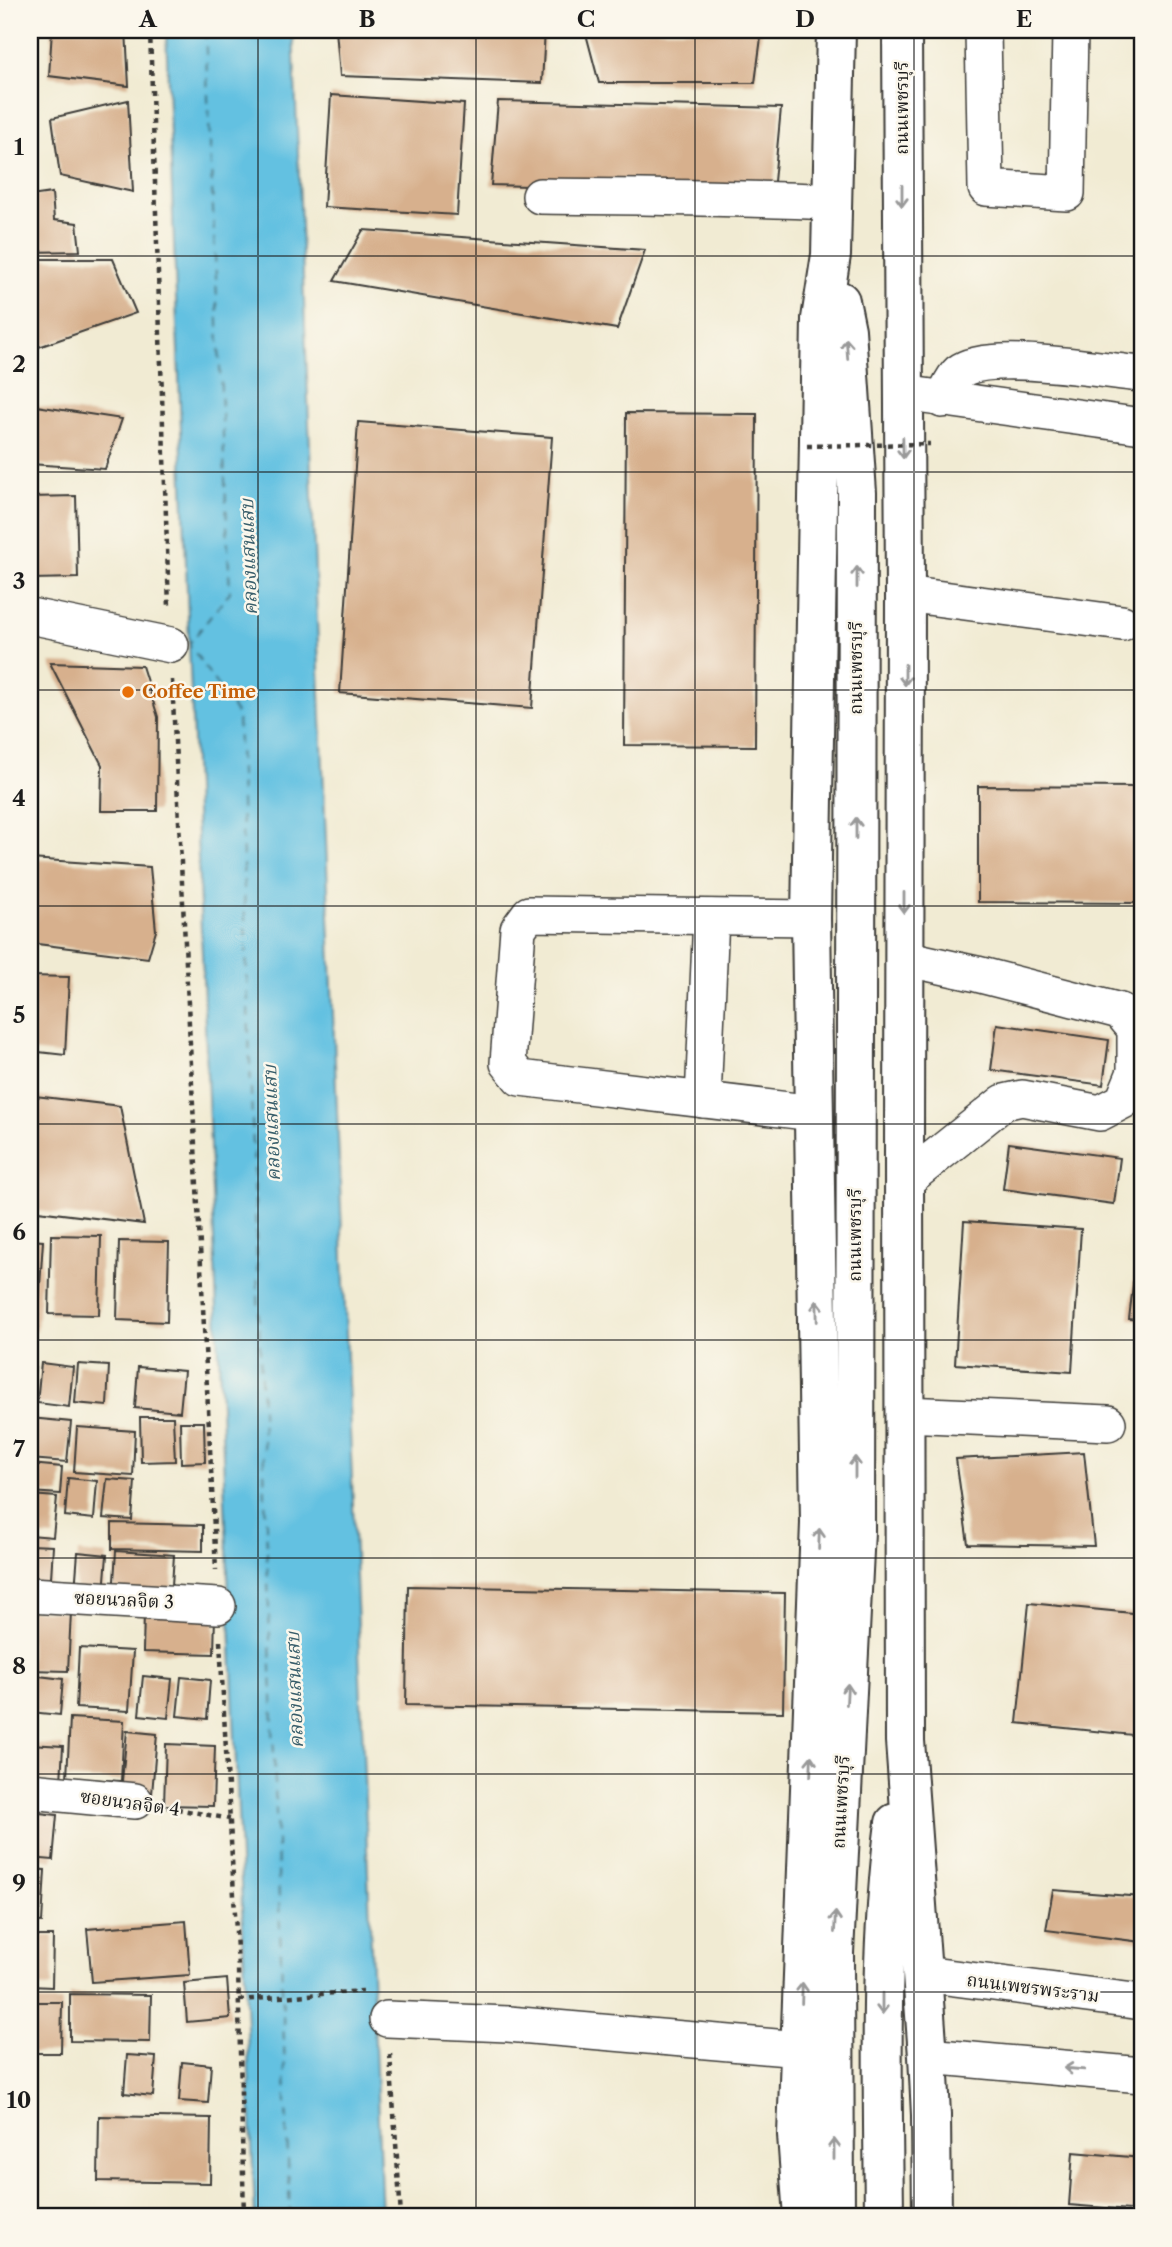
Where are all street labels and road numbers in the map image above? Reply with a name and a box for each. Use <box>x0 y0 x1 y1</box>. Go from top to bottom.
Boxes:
street label: ถนนเพชรบุรี <box>891 61 914 155</box>
street label: ถนนเพชรบุรี <box>845 621 868 715</box>
street label: ถนนเพชรบุรี <box>844 1188 867 1282</box>
street label: ซอยนวลจิต 3 <box>74 1586 174 1614</box>
street label: ถนนเพชรบุรี <box>828 1755 855 1849</box>
street label: ซอยนวลจิต 4 <box>79 1785 181 1821</box>
street label: ถนนเพชรพระราม <box>965 1969 1101 2007</box>

